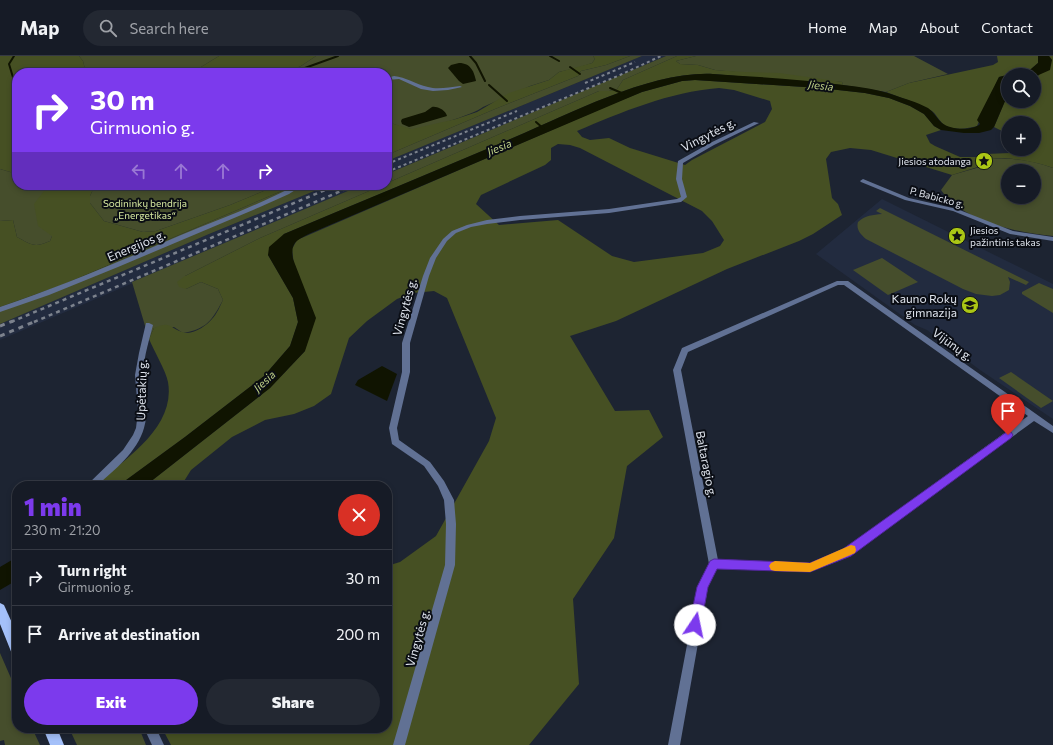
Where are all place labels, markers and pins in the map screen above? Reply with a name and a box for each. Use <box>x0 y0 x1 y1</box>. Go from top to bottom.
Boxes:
place icon: Jiesios atodanga <box>974 151 994 171</box>
place label: Jiesios atodanga <box>898 155 971 167</box>
place label: Jiesios pažintinis takas <box>970 224 1041 248</box>
place icon: Jiesios pažintinis takas <box>947 226 967 246</box>
place label: Kauno Rokų gimnazija <box>892 291 957 319</box>
school or university icon: Kauno Rokų gimnazija <box>960 295 980 315</box>
pin <box>991 394 1025 435</box>

